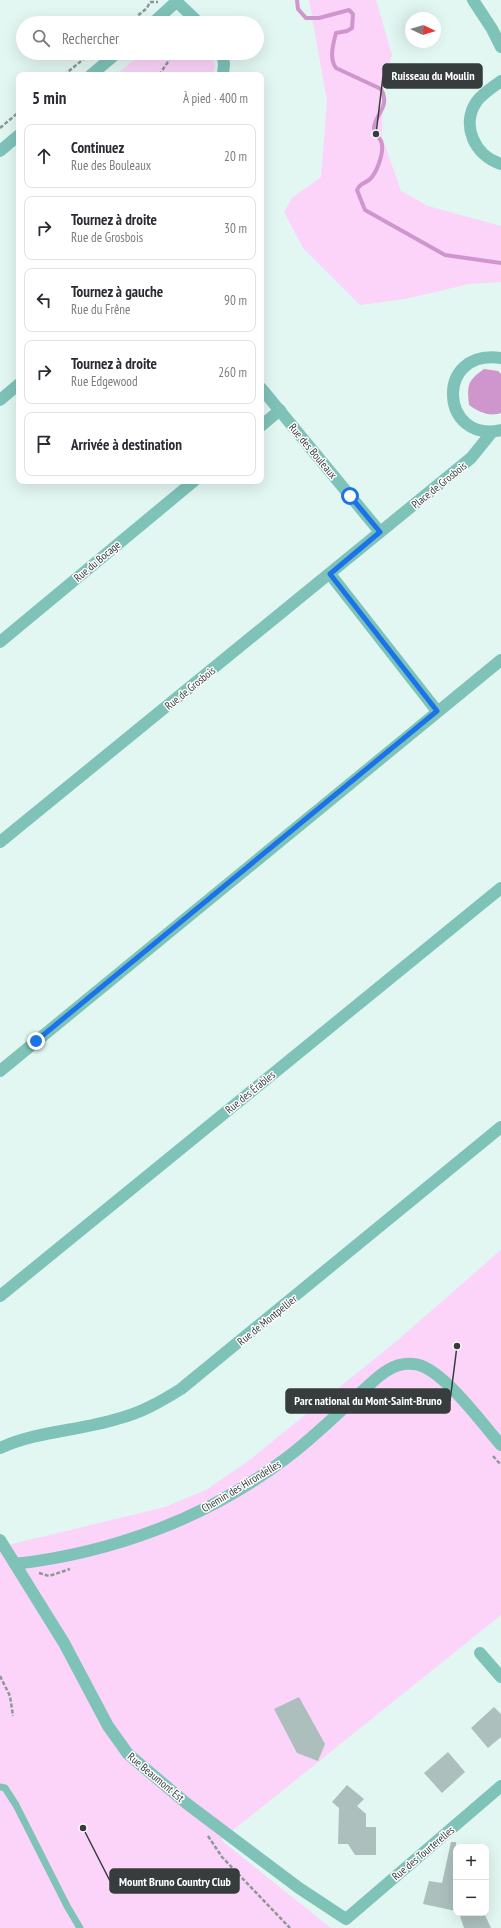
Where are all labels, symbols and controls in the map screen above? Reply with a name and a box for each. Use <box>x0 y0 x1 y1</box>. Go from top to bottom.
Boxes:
north arrow <box>405 12 441 48</box>
search box <box>16 16 264 60</box>
icon: search <box>30 27 52 49</box>
text: Rechercher <box>62 29 119 48</box>
callout: Ruisseau du Moulin <box>383 64 482 88</box>
text: Ruisseau du Moulin <box>391 68 475 83</box>
text: 5 min <box>32 87 66 109</box>
text: À pied · 400 m <box>183 90 248 107</box>
text: Continuez <box>71 138 124 157</box>
icon: ahead <box>33 145 55 167</box>
text: 20 m <box>224 148 247 165</box>
text: Rue des Bouleaux <box>71 157 151 174</box>
text: Tournez à droite <box>71 210 157 229</box>
icon: right <box>33 217 55 239</box>
text: 30 m <box>224 220 247 237</box>
text: Rue de Grosbois <box>71 229 143 246</box>
text: Tournez à gauche <box>71 282 163 301</box>
icon: left <box>33 289 55 311</box>
text: 90 m <box>224 292 247 309</box>
text: Rue du Frêne <box>71 301 130 318</box>
text: Tournez à droite <box>71 354 157 373</box>
icon: right <box>33 361 55 383</box>
text: 260 m <box>218 364 247 381</box>
text: Rue Edgewood <box>71 373 138 390</box>
street label: Rue des Bouleaux <box>286 421 340 482</box>
icon: arrive <box>33 433 55 455</box>
text: Arrivée à destination <box>71 435 182 454</box>
street label: Place de Grosbois <box>409 458 470 511</box>
route start <box>341 487 359 505</box>
street label: Rue du Bocage <box>71 537 123 584</box>
street label: Rue de Grosbois <box>162 663 218 713</box>
route end <box>27 1032 45 1050</box>
street label: Rue des Érables <box>222 1067 278 1116</box>
street label: Rue de Montpellier <box>234 1292 300 1348</box>
callout: Parc national du Mont-Saint-Bruno <box>286 1389 450 1413</box>
text: Parc national du Mont-Saint-Bruno <box>294 1393 442 1408</box>
street label: Chemin des Hirondelles <box>199 1457 283 1515</box>
street label: Rue Beaumont Est <box>125 1749 187 1805</box>
street label: Rue des Tourterelles <box>389 1823 457 1883</box>
map controls <box>453 1844 489 1916</box>
button: + <box>453 1844 489 1880</box>
callout: Mount Bruno Country Club <box>110 1869 239 1893</box>
text: Mount Bruno Country Club <box>119 1874 232 1889</box>
button: − <box>453 1880 489 1916</box>

